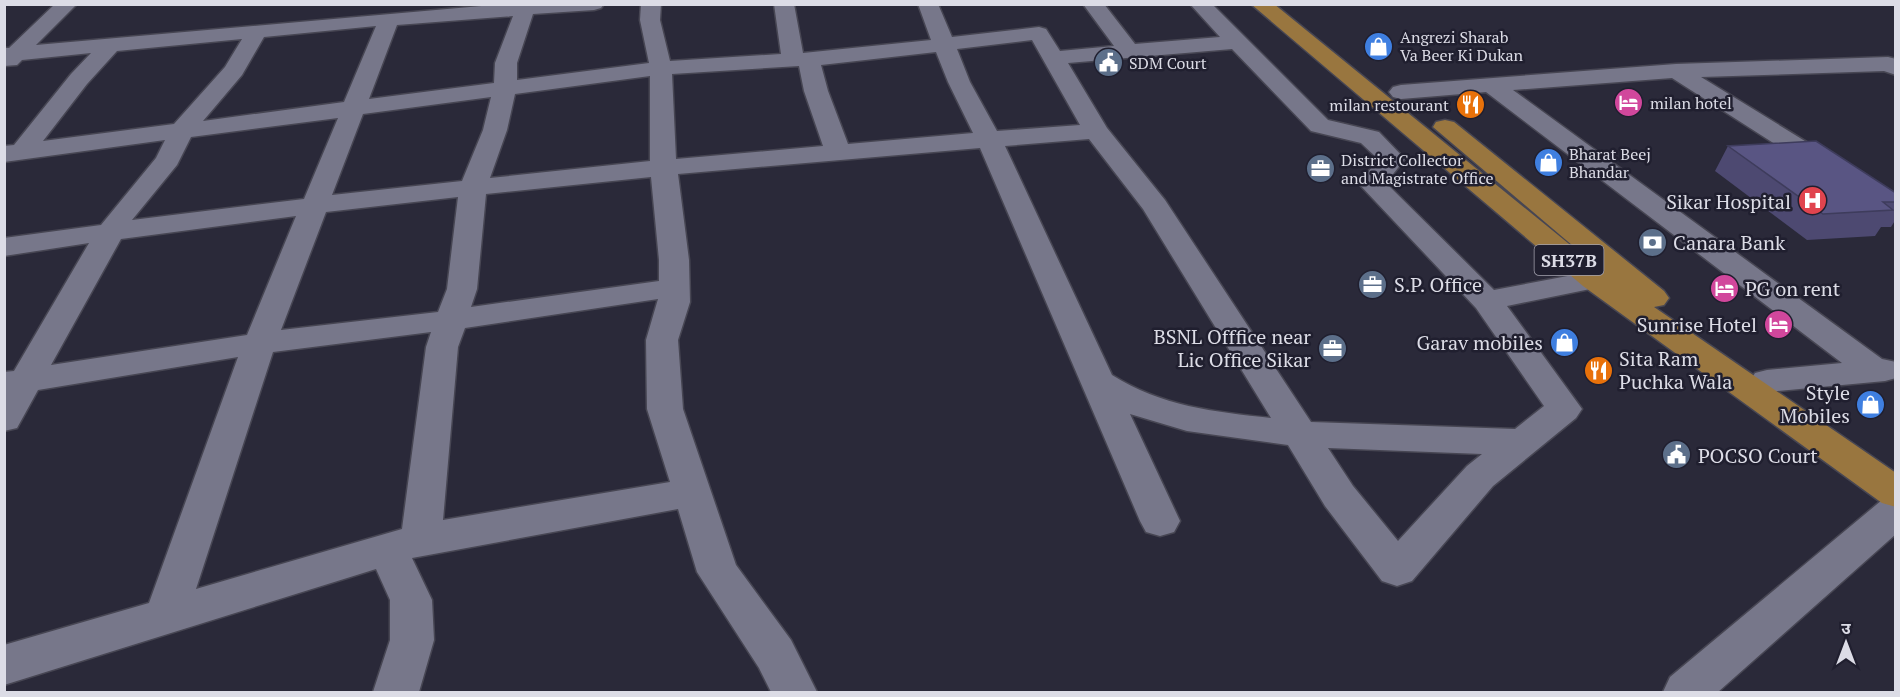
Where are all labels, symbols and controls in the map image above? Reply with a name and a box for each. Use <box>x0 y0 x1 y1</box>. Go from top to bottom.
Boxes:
place label: Angrezi Sharab Va Beer Ki Dukan <box>1400 26 1523 66</box>
shop icon: Angrezi Sharab Va Beer Ki Dukan <box>1363 30 1395 62</box>
public building icon: SDM Court <box>1092 47 1124 79</box>
place label: SDM Court <box>1129 52 1207 74</box>
hotel icon: milan hotel <box>1613 87 1645 119</box>
restaurant icon: milan restourant <box>1454 89 1486 121</box>
place label: milan hotel <box>1650 92 1732 114</box>
place label: milan restourant <box>1329 94 1449 116</box>
place label: Bharat Beej Bhandar <box>1569 143 1651 183</box>
shop icon: Bharat Beej Bhandar <box>1532 147 1564 179</box>
place label: District Collector and Magistrate Office <box>1341 149 1494 189</box>
office icon: District Collector and Magistrate Office <box>1304 153 1336 185</box>
hospital icon: Sikar Hospital <box>1796 185 1828 217</box>
place label: Sikar Hospital <box>1666 188 1791 215</box>
bank icon: Canara Bank <box>1636 226 1668 258</box>
place label: Canara Bank <box>1673 229 1786 256</box>
road number: SH37B <box>1534 245 1604 275</box>
office icon: S.P. Office <box>1357 268 1389 300</box>
place label: S.P. Office <box>1394 271 1482 298</box>
hotel icon: PG on rent <box>1708 272 1740 304</box>
place label: PG on rent <box>1745 275 1841 302</box>
hotel icon: Sunrise Hotel <box>1762 308 1794 340</box>
place label: Sunrise Hotel <box>1637 311 1757 338</box>
place label: BSNL Offfice near Lic Office Sikar <box>1153 323 1311 373</box>
shop icon: Garav mobiles <box>1548 326 1580 358</box>
place label: Garav mobiles <box>1416 329 1543 356</box>
office icon: BSNL Offfice near Lic Office Sikar <box>1316 332 1348 364</box>
place label: Sita Ram Puchka Wala <box>1619 345 1732 395</box>
restaurant icon: Sita Ram Puchka Wala <box>1582 354 1614 386</box>
place label: Style Mobiles <box>1780 379 1850 429</box>
shop icon: Style Mobiles <box>1855 388 1887 420</box>
public building icon: POCSO Court <box>1661 439 1693 471</box>
place label: POCSO Court <box>1698 442 1818 469</box>
north arrow <box>1816 613 1876 673</box>
text: उ <box>1841 617 1851 639</box>

